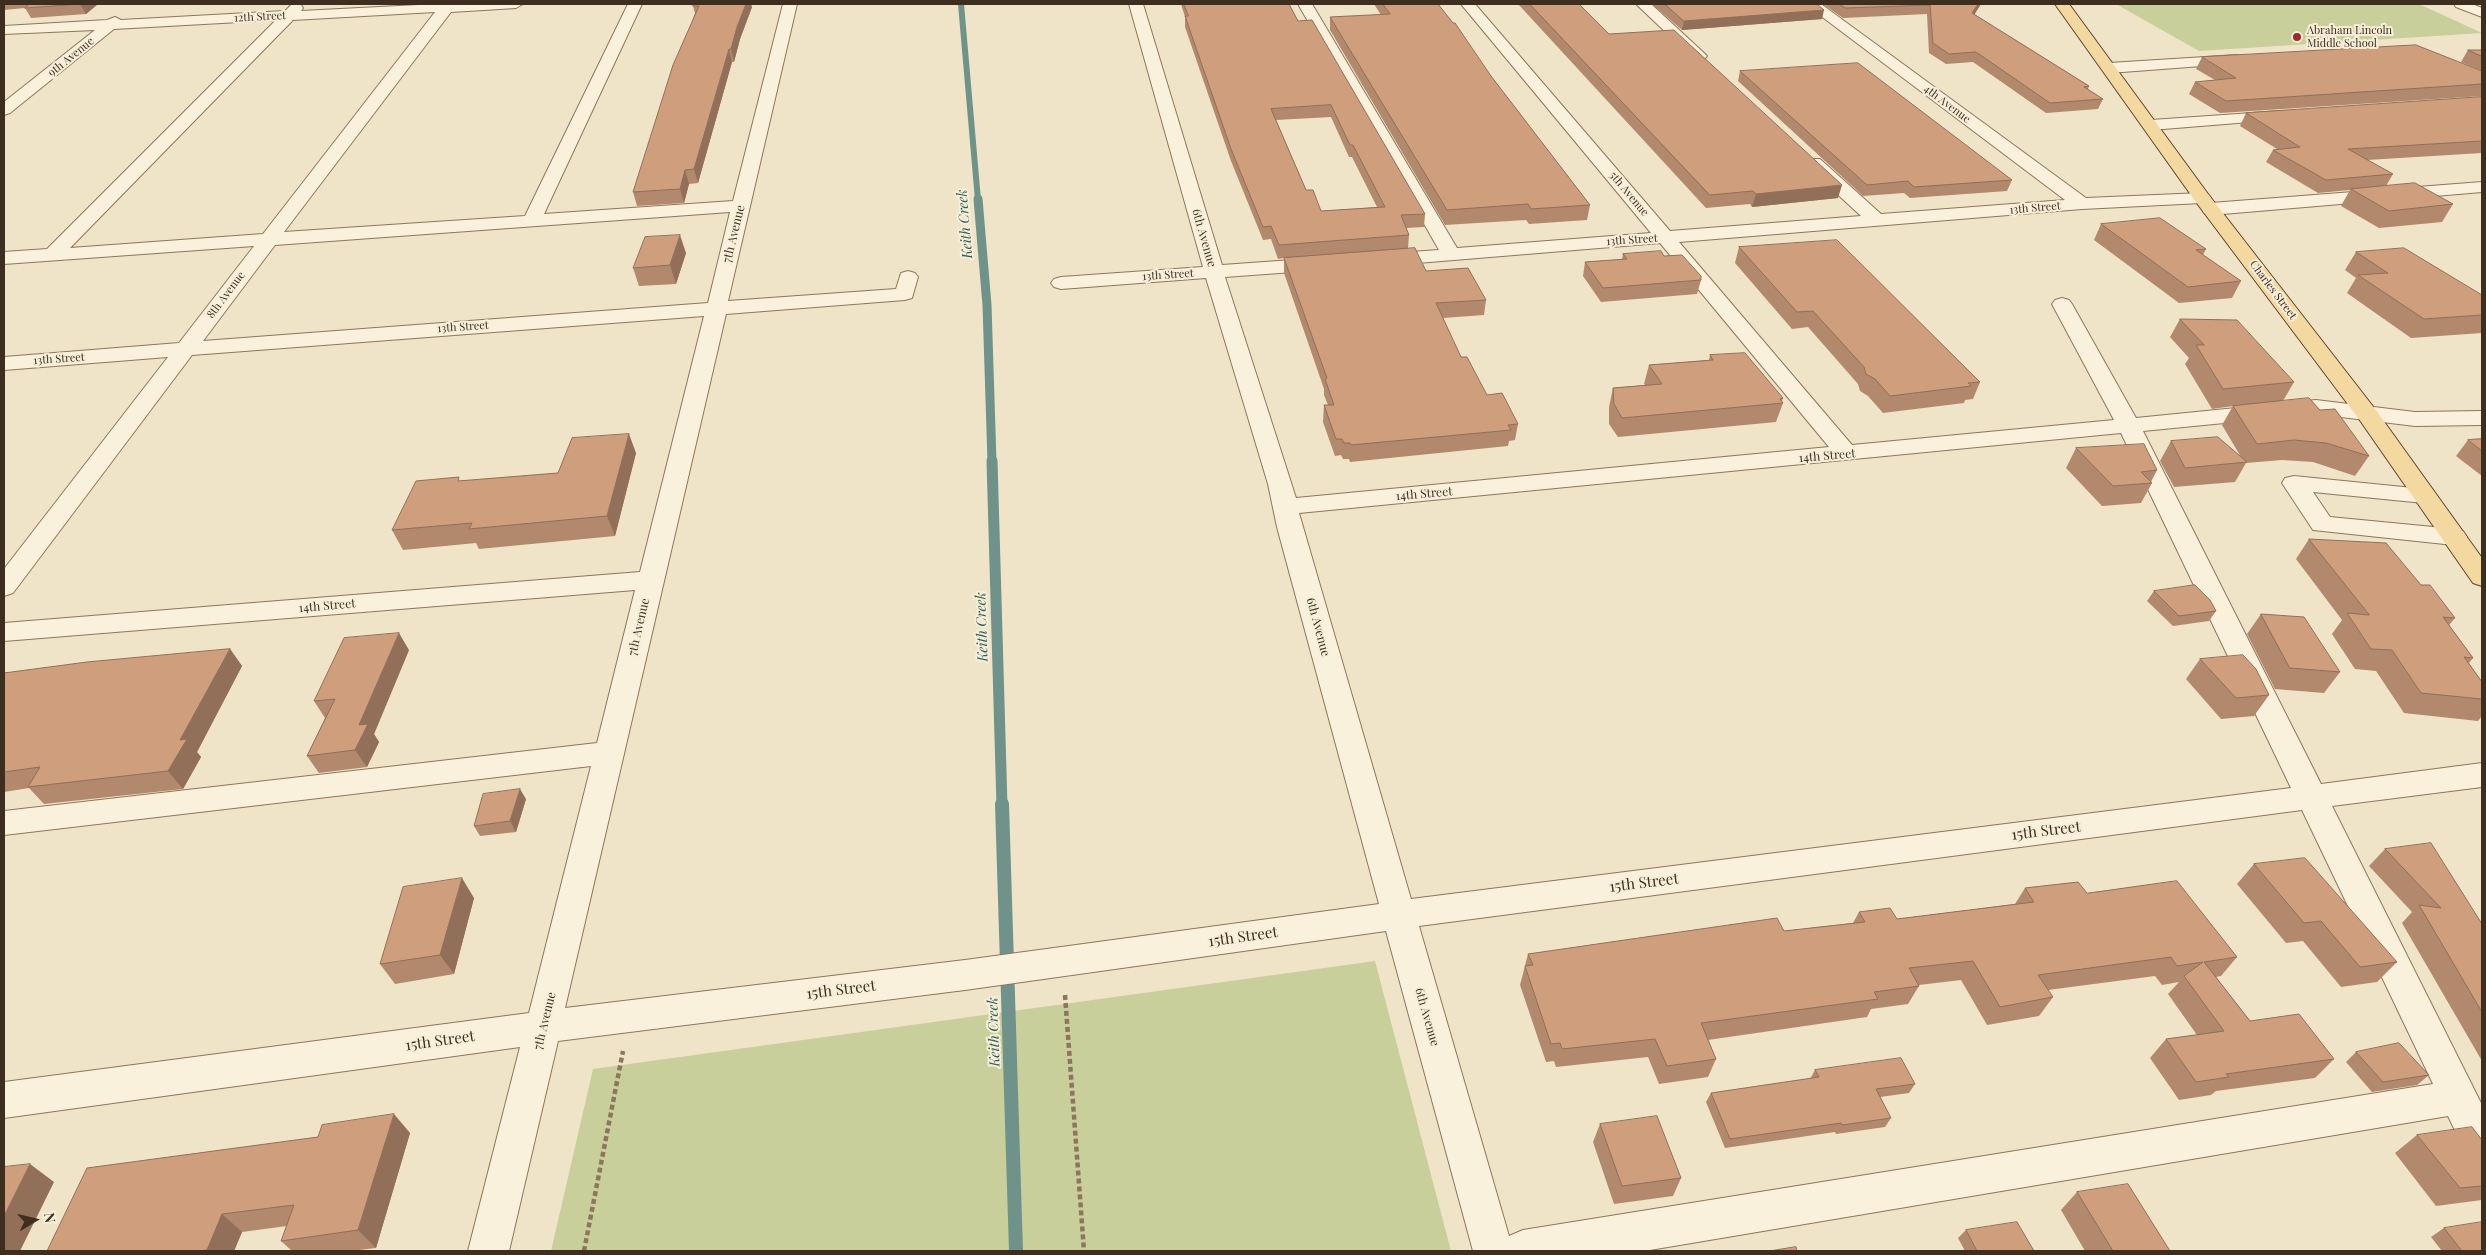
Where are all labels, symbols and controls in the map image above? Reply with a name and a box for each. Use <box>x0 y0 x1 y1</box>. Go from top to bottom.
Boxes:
street label: 12th Street <box>234 9 286 25</box>
place label: Abraham Lincoln Middle School <box>2307 24 2392 50</box>
marker: Abraham Lincoln Middle School <box>2291 31 2303 43</box>
street label: 9th Avenue <box>45 35 97 79</box>
street label: 4th Avenue <box>1921 82 1973 126</box>
street label: 5th Avenue <box>1607 169 1651 219</box>
water label: Keith Creek <box>954 189 976 259</box>
street label: 13th Street <box>2009 199 2061 217</box>
street label: 7th Avenue <box>720 204 748 264</box>
street label: 6th Avenue <box>1189 207 1219 269</box>
street label: 13th Street <box>1606 232 1658 248</box>
street label: Charles Street <box>2247 258 2299 322</box>
street label: 13th Street <box>1142 267 1194 283</box>
street label: 8th Avenue <box>204 269 248 321</box>
street label: 13th Street <box>437 319 489 335</box>
street label: 13th Street <box>33 351 85 367</box>
street label: 14th Street <box>1798 446 1856 466</box>
street label: 14th Street <box>1395 484 1453 504</box>
water label: Keith Creek <box>972 592 992 662</box>
street label: 14th Street <box>298 596 356 616</box>
street label: 6th Avenue <box>1303 596 1333 658</box>
street label: 7th Avenue <box>625 597 653 657</box>
street label: 15th Street <box>2010 818 2082 844</box>
street label: 15th Street <box>1608 870 1680 896</box>
street label: 15th Street <box>1207 923 1279 951</box>
street label: 15th Street <box>805 977 877 1003</box>
street label: 6th Avenue <box>1412 986 1442 1048</box>
street label: 7th Avenue <box>531 991 559 1051</box>
water label: Keith Creek <box>984 997 1004 1067</box>
street label: 15th Street <box>404 1027 476 1055</box>
north arrow <box>10 1195 60 1245</box>
text: N <box>40 1211 60 1224</box>

